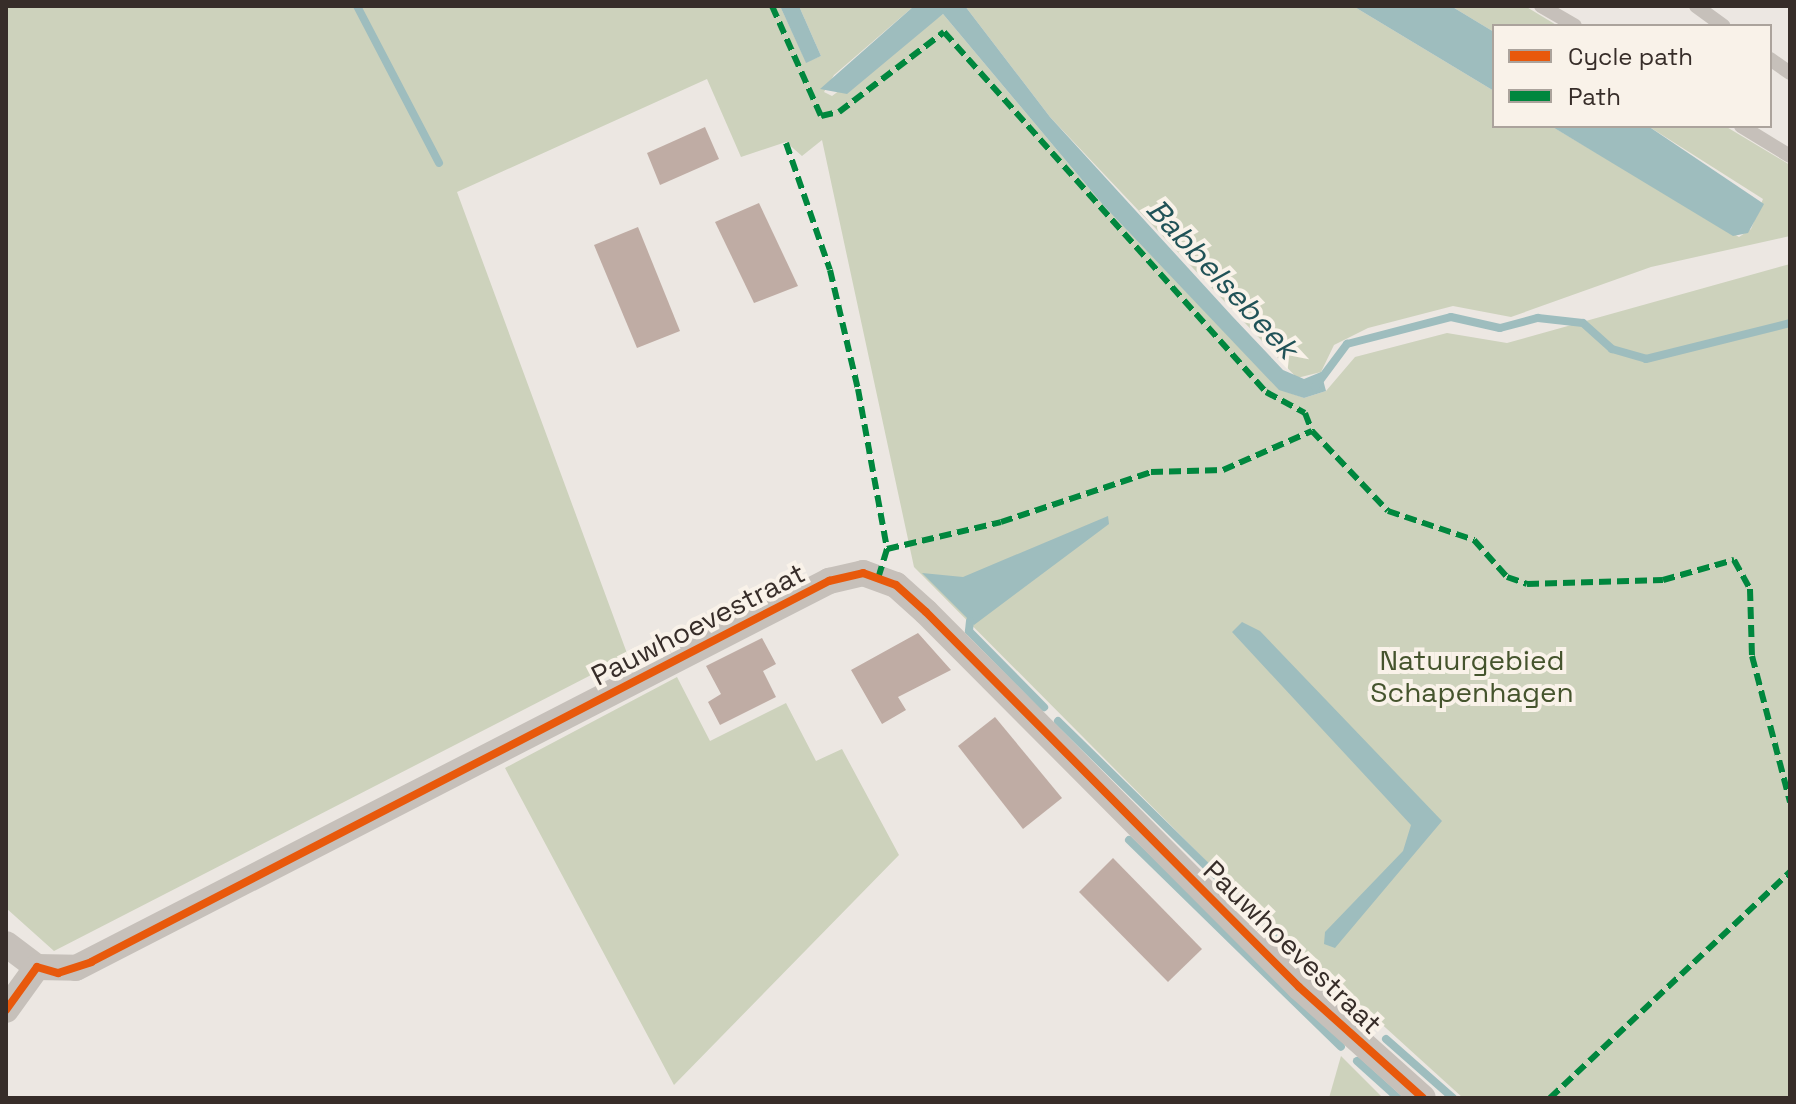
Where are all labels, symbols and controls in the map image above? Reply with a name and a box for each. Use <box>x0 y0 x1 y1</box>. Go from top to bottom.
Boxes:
legend <box>1492 24 1772 128</box>
text: Cycle path <box>1568 41 1693 72</box>
text: Path <box>1568 81 1621 112</box>
water label: Babbelsebeek <box>1139 192 1305 366</box>
street label: Pauwhoevestraat <box>586 556 810 692</box>
park label: Natuurgebied Schapenhagen <box>1370 643 1574 709</box>
street label: Pauwhoevestraat <box>1197 853 1389 1041</box>

